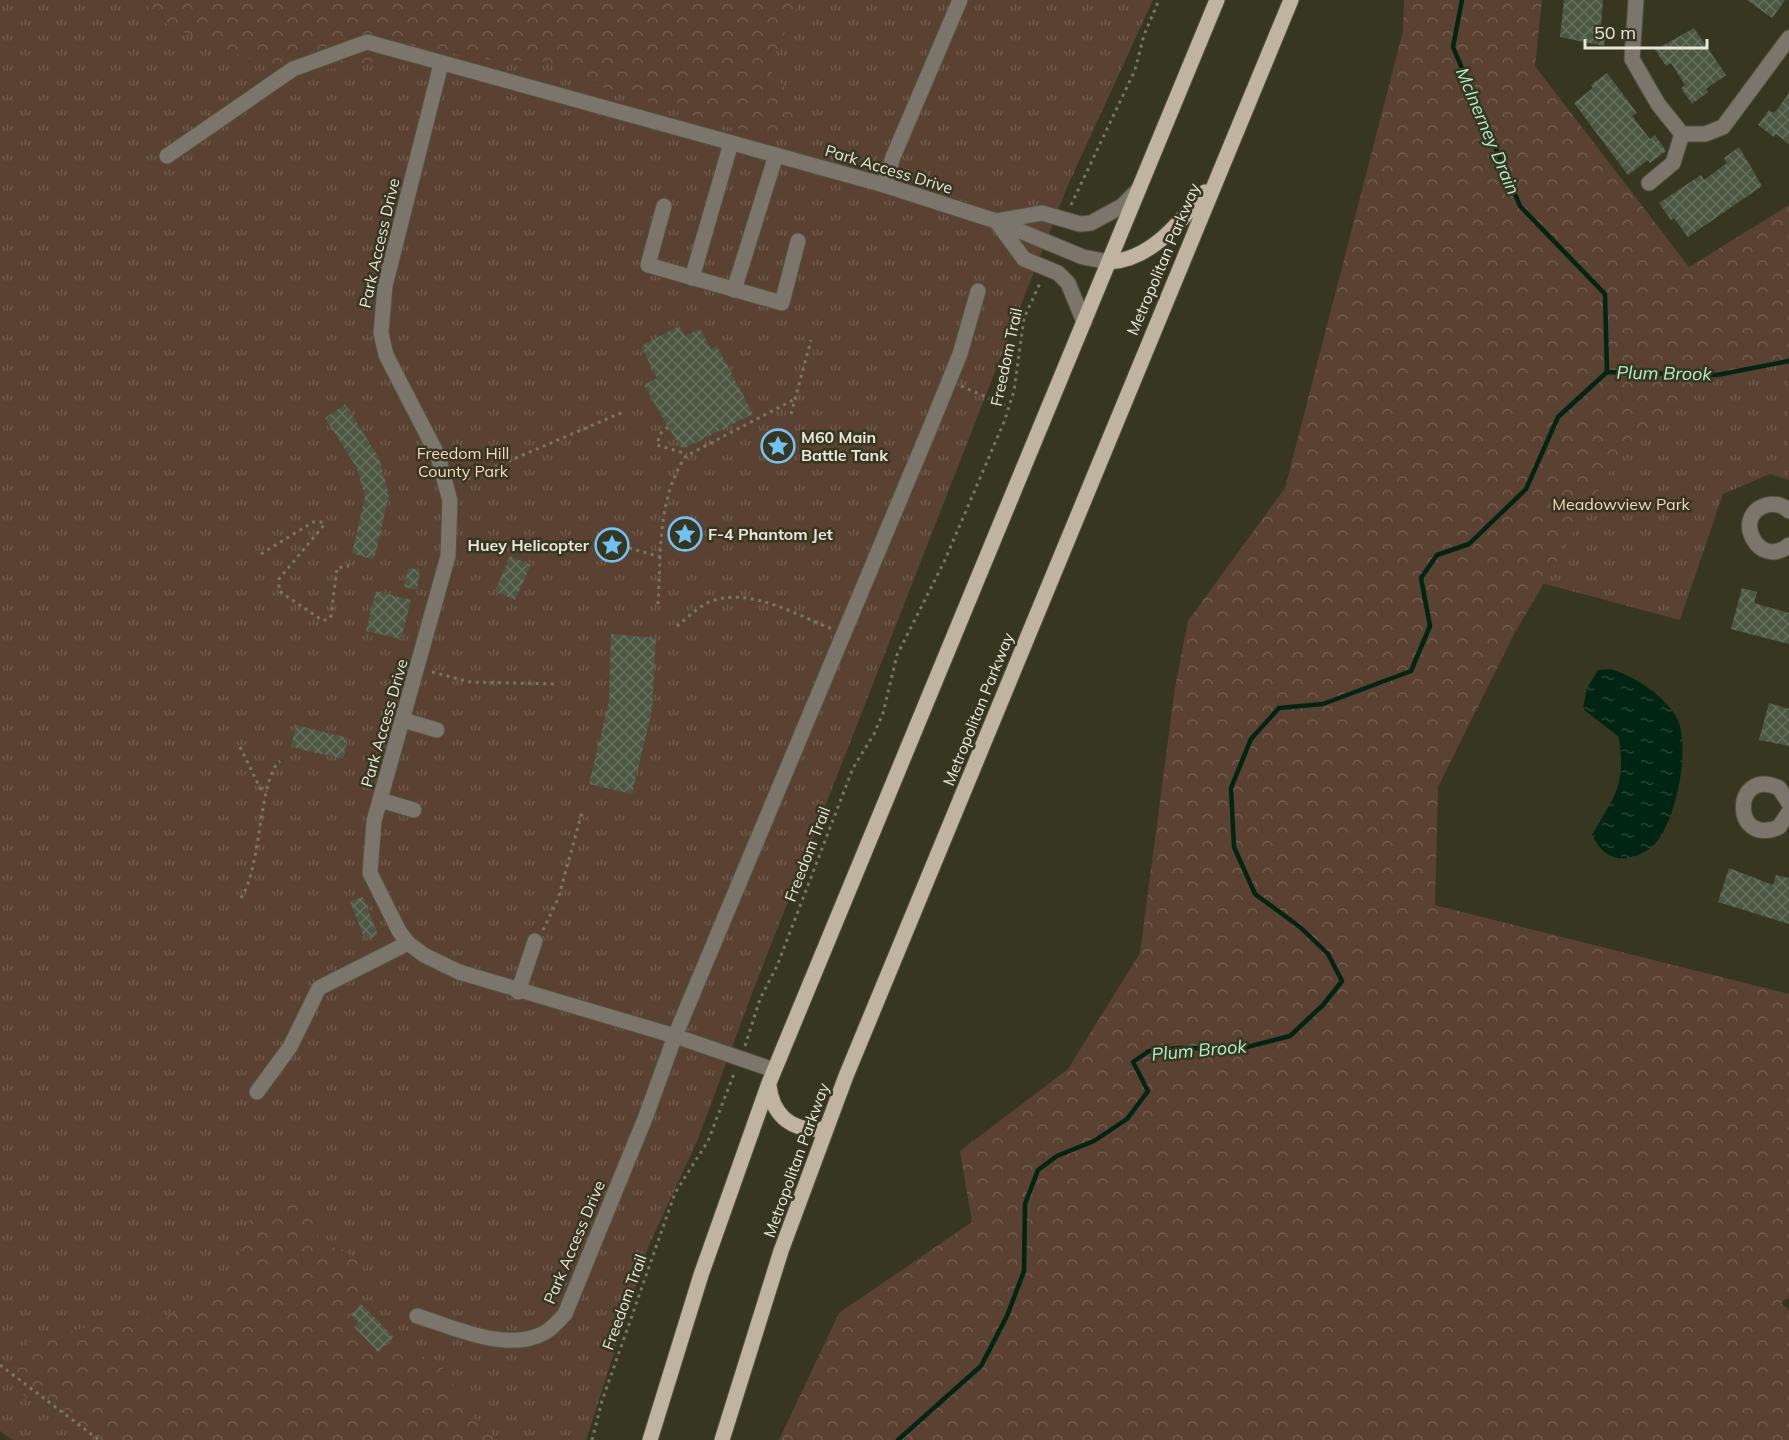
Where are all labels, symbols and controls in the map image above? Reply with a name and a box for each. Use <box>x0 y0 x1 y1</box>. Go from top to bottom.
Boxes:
scale bar <box>1585 12 1706 50</box>
text: 50 m <box>1594 21 1636 44</box>
water label: McInerney Drain <box>1451 64 1525 198</box>
street label: Park Access Drive <box>823 140 955 198</box>
street label: Park Access Drive <box>354 176 404 310</box>
street label: Metropolitan Parkway <box>1122 180 1204 338</box>
street label: Freedom Trail <box>986 306 1026 408</box>
water label: Plum Brook <box>1616 361 1713 385</box>
place label: M60 Main Battle Tank <box>801 427 889 465</box>
place icon: M60 Main Battle Tank <box>760 428 796 464</box>
park label: Freedom Hill County Park <box>417 443 509 481</box>
park label: Meadowview Park <box>1552 494 1690 514</box>
place icon: F-4 Phantom Jet <box>667 516 703 552</box>
place label: F-4 Phantom Jet <box>708 524 833 544</box>
place icon: Huey Helicopter <box>594 527 630 563</box>
place label: Huey Helicopter <box>468 535 590 555</box>
street label: Metropolitan Parkway <box>938 629 1018 788</box>
street label: Park Access Drive <box>356 657 412 789</box>
street label: Freedom Trail <box>780 804 834 904</box>
water label: Plum Brook <box>1150 1034 1248 1066</box>
street label: Metropolitan Parkway <box>759 1079 833 1240</box>
street label: Park Access Drive <box>539 1177 609 1307</box>
street label: Freedom Trail <box>597 1251 651 1353</box>

